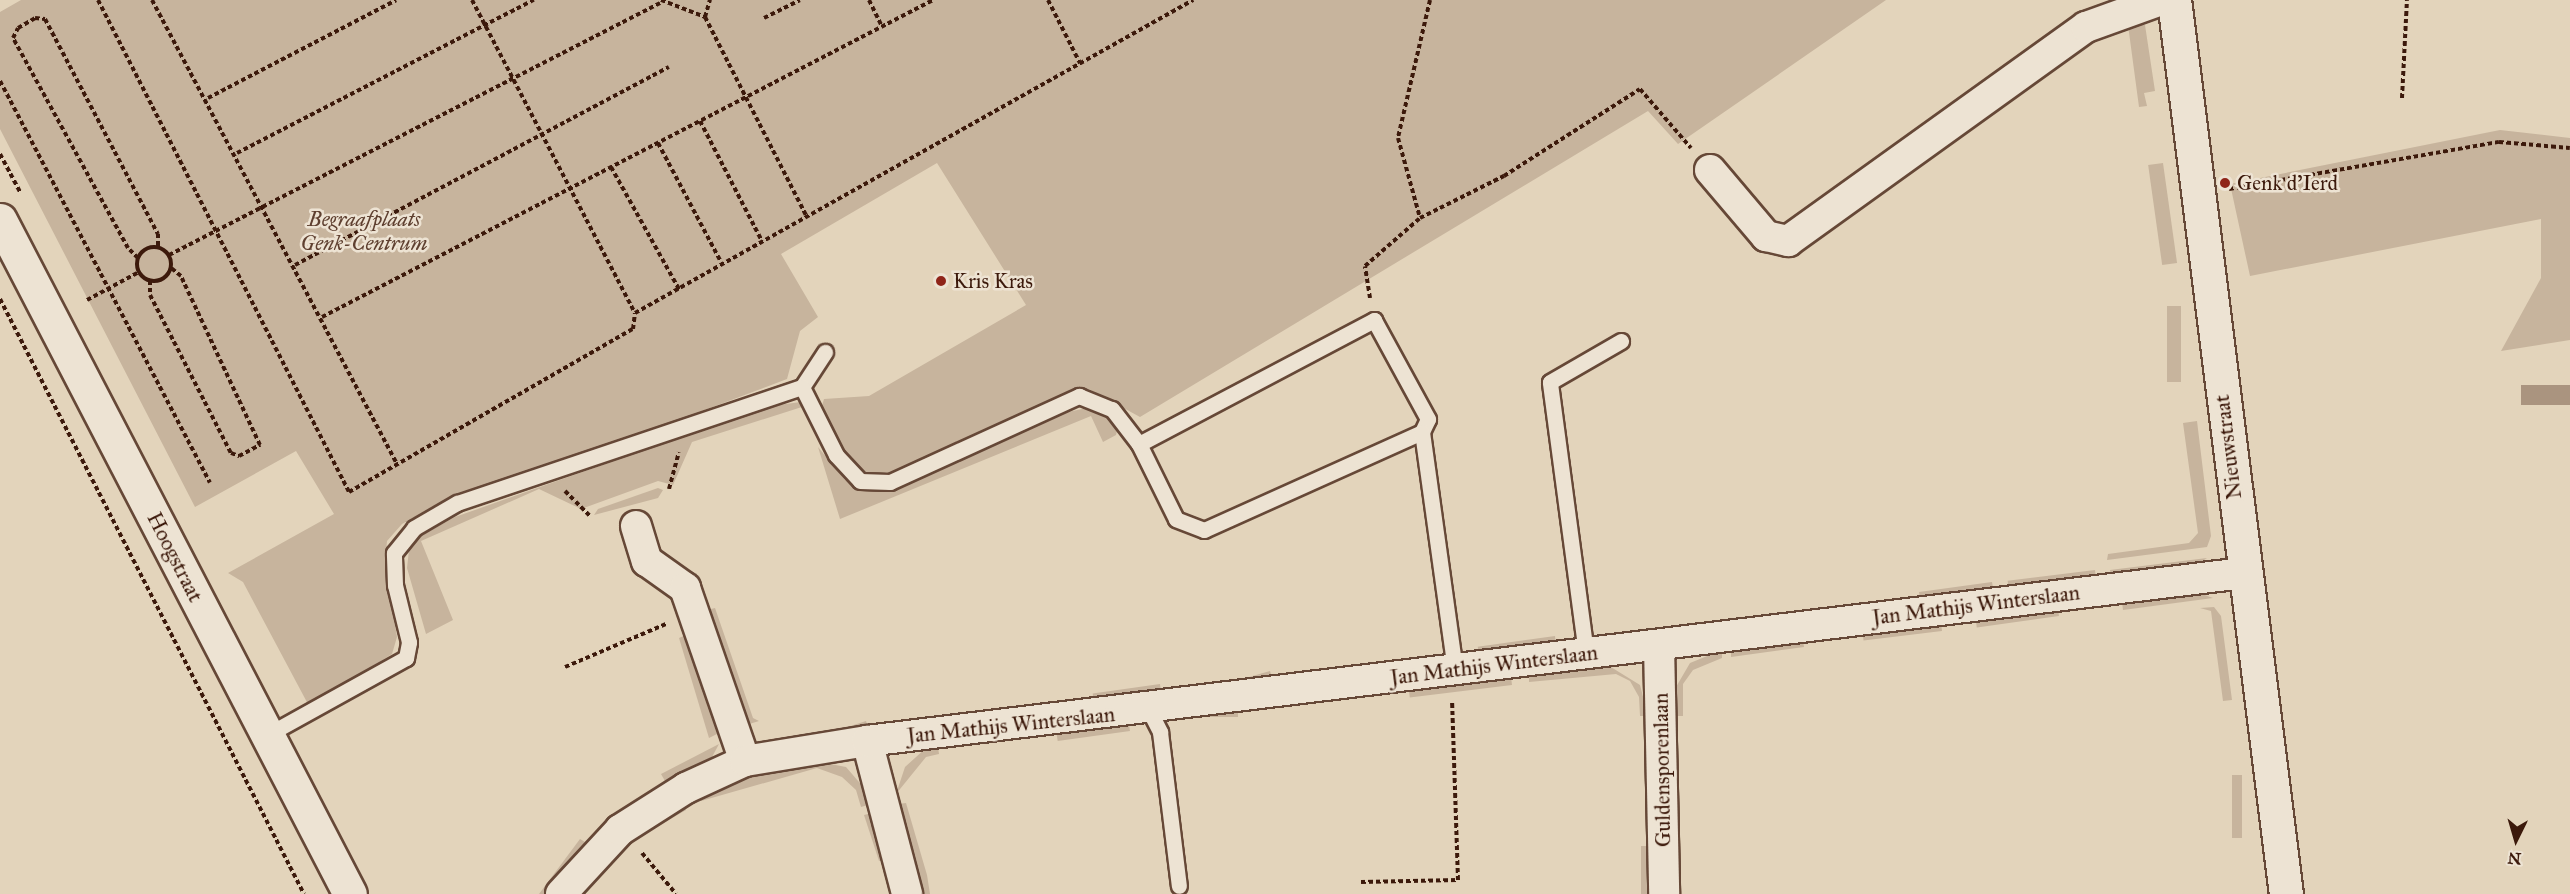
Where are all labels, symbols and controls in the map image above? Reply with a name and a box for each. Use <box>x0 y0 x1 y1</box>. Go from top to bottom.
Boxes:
place label: Genk d'Ierd <box>2237 170 2338 196</box>
marker: Genk d'Ierd <box>2218 176 2232 190</box>
park label: Begraafplaats Genk-Centrum <box>301 206 427 256</box>
place label: Kris Kras <box>953 268 1033 294</box>
marker: Kris Kras <box>934 274 948 288</box>
street label: Nieuwstraat <box>2209 393 2247 501</box>
street label: Hoogstraat <box>142 508 208 606</box>
street label: Jan Mathijs Winterslaan <box>1871 580 2081 630</box>
street label: Jan Mathijs Winterslaan <box>1389 640 1599 690</box>
street label: Guldensporenlaan <box>1648 693 1676 847</box>
street label: Jan Mathijs Winterslaan <box>906 702 1116 748</box>
north arrow <box>2486 810 2546 870</box>
text: N <box>2507 848 2522 868</box>

